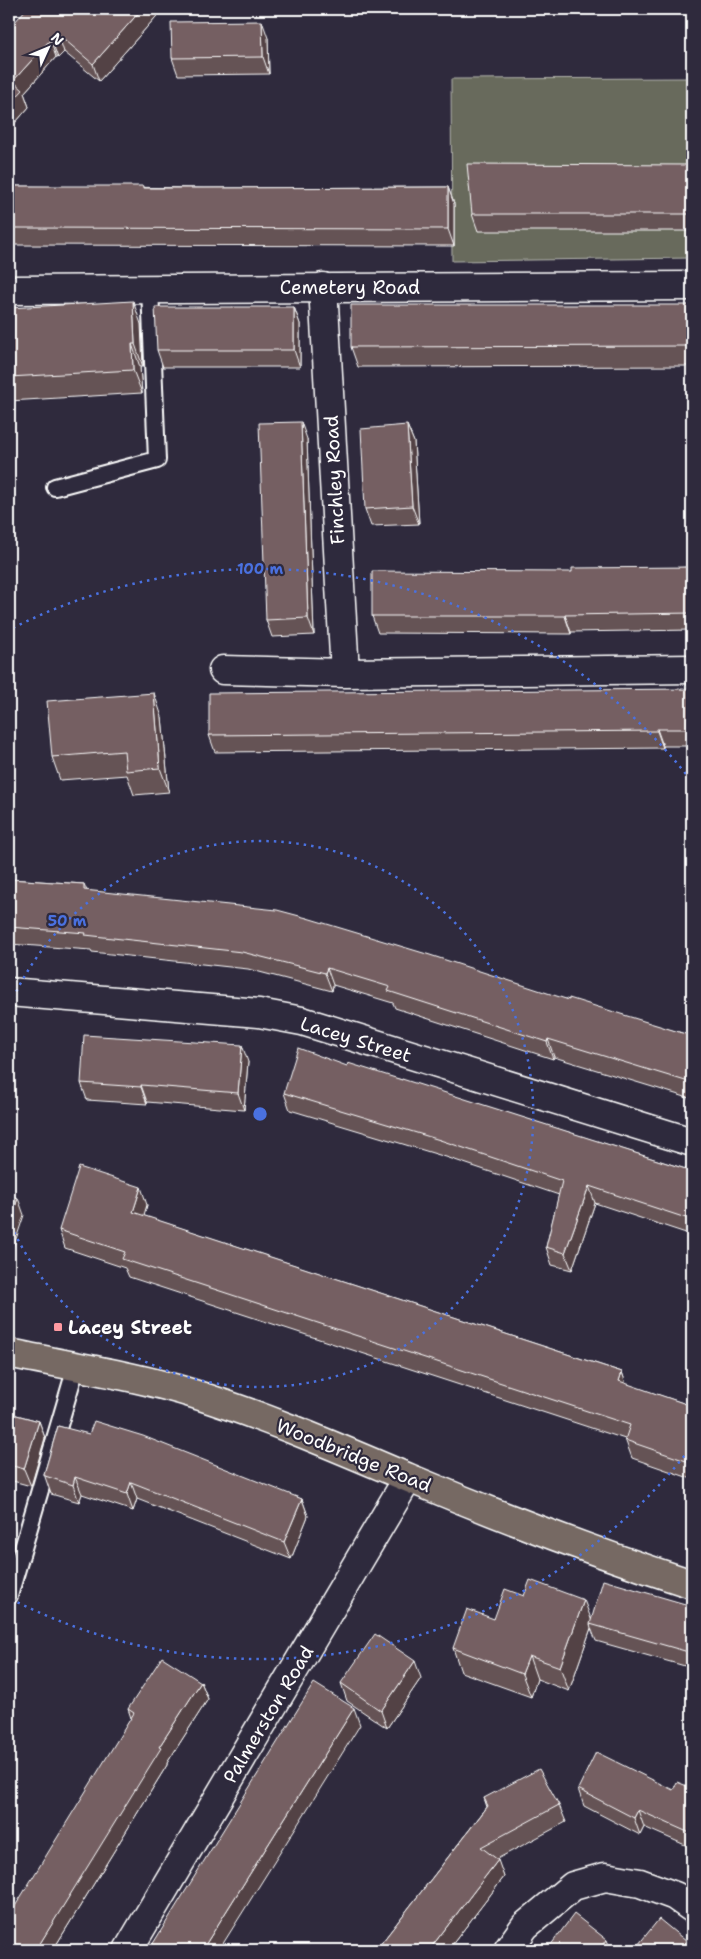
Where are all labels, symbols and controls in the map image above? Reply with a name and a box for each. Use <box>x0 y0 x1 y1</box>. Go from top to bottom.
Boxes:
north arrow <box>22 22 72 72</box>
text: N <box>47 29 68 49</box>
street label: Cemetery Road <box>280 275 420 300</box>
street label: Finchley Road <box>319 415 350 545</box>
text: 100 m <box>237 559 283 579</box>
text: 50 m <box>48 911 87 931</box>
street label: Lacey Street <box>297 1011 414 1068</box>
centre of rings <box>251 1105 269 1123</box>
place label: Lacey Street <box>68 1315 192 1340</box>
marker: Lacey Street <box>52 1321 64 1333</box>
street label: Woodbridge Road <box>272 1413 435 1498</box>
street label: Palmerston Road <box>217 1641 319 1788</box>

